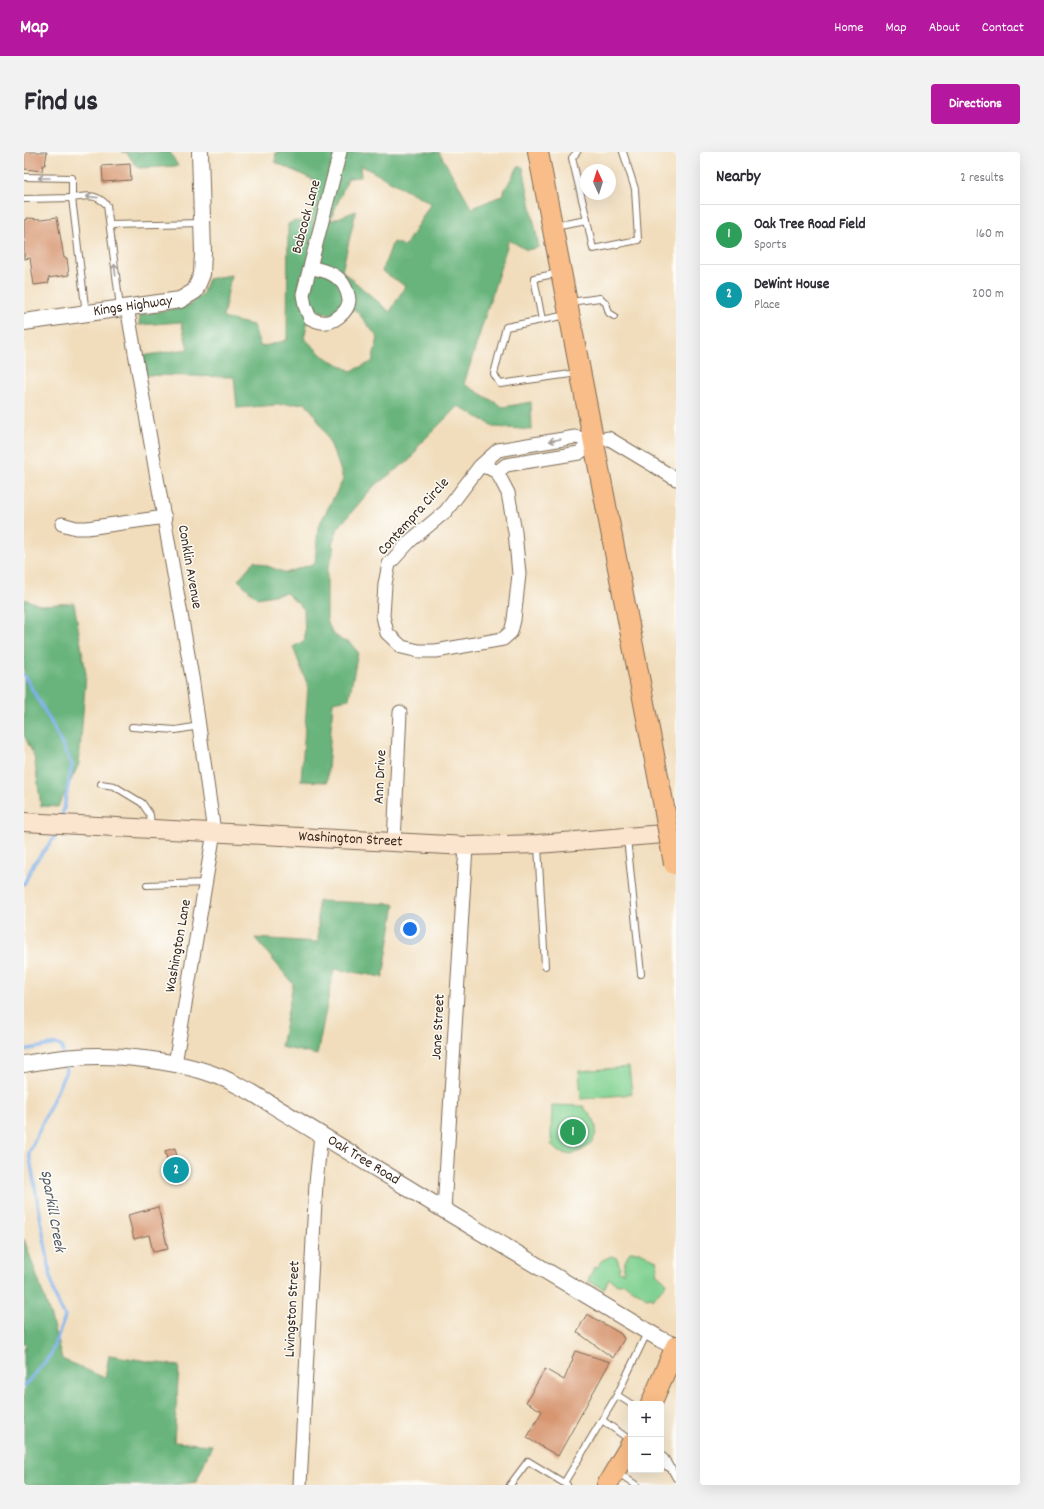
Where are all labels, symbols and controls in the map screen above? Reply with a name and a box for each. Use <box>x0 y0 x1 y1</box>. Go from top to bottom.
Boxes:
text: Map <box>20 15 49 42</box>
text: Home <box>834 18 863 38</box>
text: Map <box>885 18 907 38</box>
text: About <box>929 18 960 38</box>
text: Contact <box>982 18 1024 38</box>
text: Find us <box>24 84 98 124</box>
button: Directions <box>931 84 1020 124</box>
north arrow <box>580 164 616 200</box>
text: Nearby <box>716 166 760 190</box>
text: 2 results <box>960 169 1004 188</box>
one-way arrow <box>38 174 51 181</box>
street label: Babcock Lane <box>287 177 328 256</box>
one-way arrow <box>85 194 98 201</box>
text: Oak Tree Road Field <box>754 214 866 236</box>
text: 1 <box>728 225 730 244</box>
text: 160 m <box>976 225 1004 244</box>
text: Sports <box>754 236 787 255</box>
one-way arrow <box>111 264 119 277</box>
text: DeWint House <box>754 274 829 296</box>
text: 2 <box>726 285 732 304</box>
text: 200 m <box>972 285 1004 304</box>
street label: Kings Highway <box>92 290 175 323</box>
text: Place <box>754 296 780 315</box>
one-way arrow <box>549 436 562 444</box>
street label: Contempra Circle <box>373 473 455 561</box>
street label: Conklin Avenue <box>171 523 207 611</box>
street label: Ann Drive <box>369 749 393 805</box>
street label: Washington Street <box>298 826 404 854</box>
street label: Washington Lane <box>160 897 198 994</box>
your location <box>400 919 420 939</box>
street label: Jane Street <box>426 993 452 1060</box>
pin: 1 <box>560 1117 586 1147</box>
street label: Oak Tree Road <box>323 1130 404 1191</box>
pin: 2 <box>163 1155 189 1185</box>
water label: Sparkill Creek <box>33 1168 71 1255</box>
street label: Livingston Street <box>279 1260 307 1358</box>
map controls <box>628 1401 664 1473</box>
button: + <box>628 1401 664 1437</box>
button: − <box>628 1437 664 1473</box>

